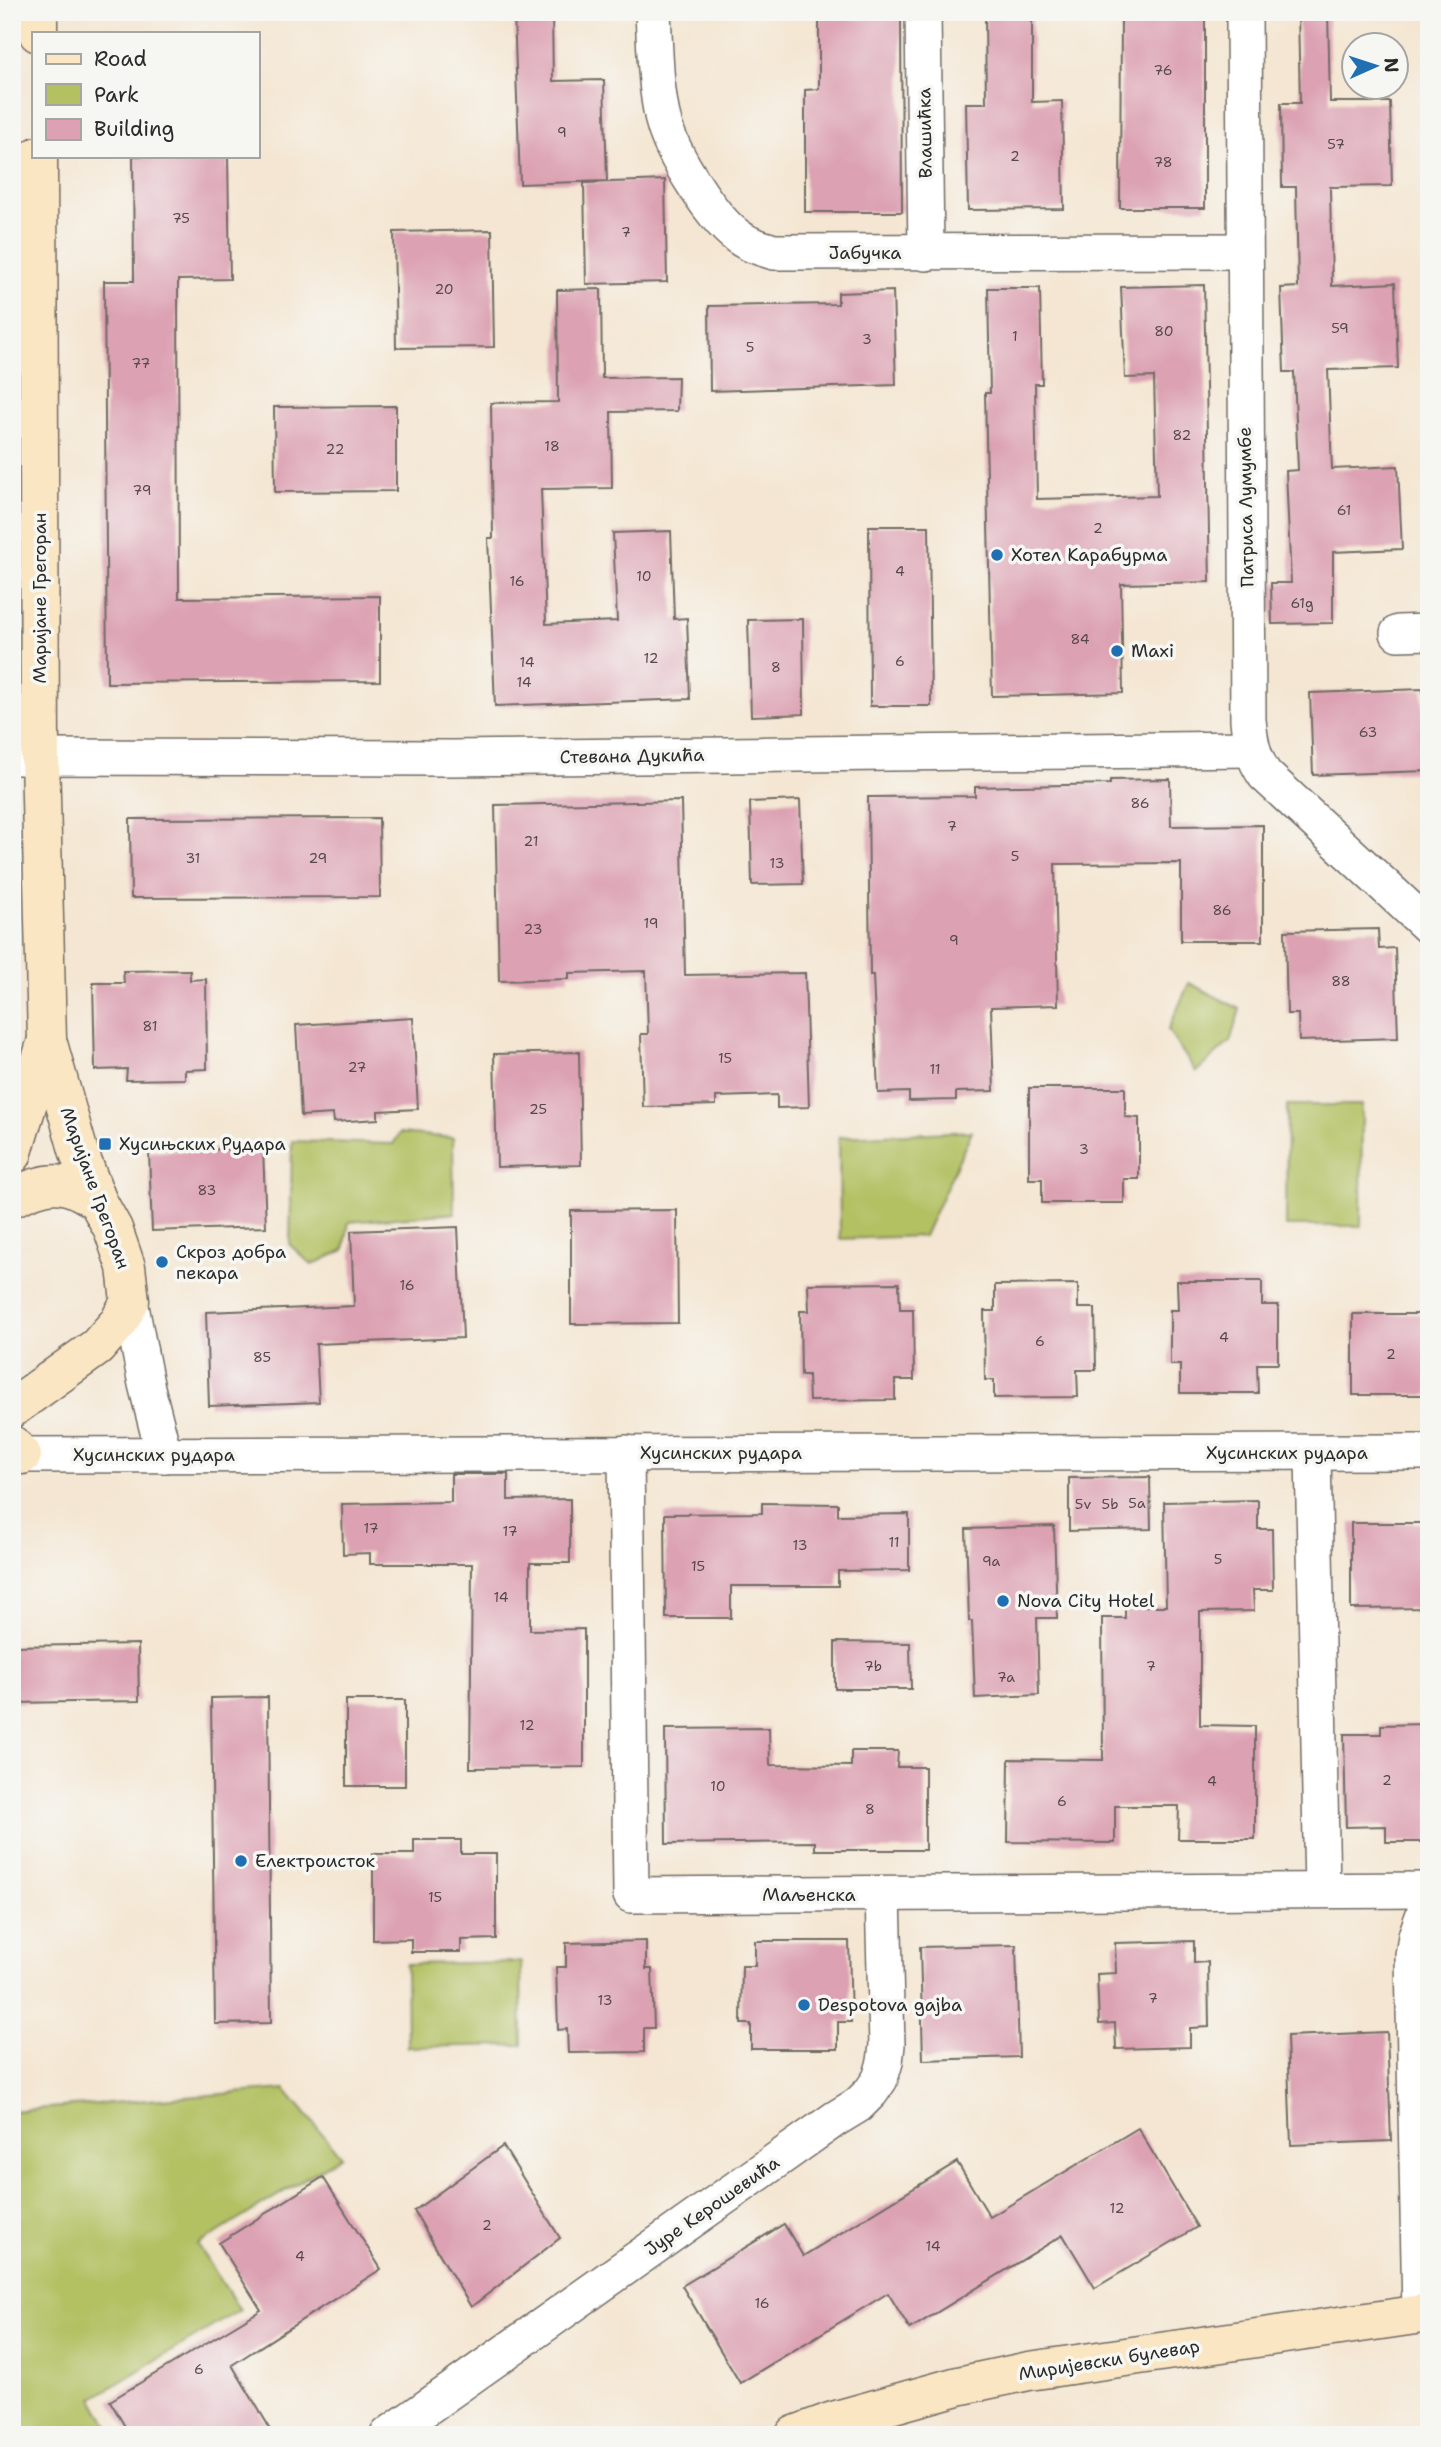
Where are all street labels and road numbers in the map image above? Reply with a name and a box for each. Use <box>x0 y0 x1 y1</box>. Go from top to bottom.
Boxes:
street label: Влашићка <box>912 87 938 179</box>
street label: Јабучка <box>829 241 901 265</box>
street label: Патриса Лумумбе <box>1233 427 1259 587</box>
street label: Маријане Грегоран <box>28 513 52 683</box>
street label: Стевана Дукића <box>560 743 704 769</box>
street label: Маријане Грегоран <box>55 1104 135 1272</box>
street label: Хусинских рудара <box>640 1441 802 1465</box>
street label: Хусинских рудара <box>1206 1441 1368 1465</box>
street label: Хусинских рудара <box>73 1443 235 1467</box>
street label: Маљенска <box>762 1883 856 1907</box>
street label: Јуре Керошевића <box>640 2151 784 2261</box>
street label: Миријевски булевар <box>1017 2334 1201 2386</box>

